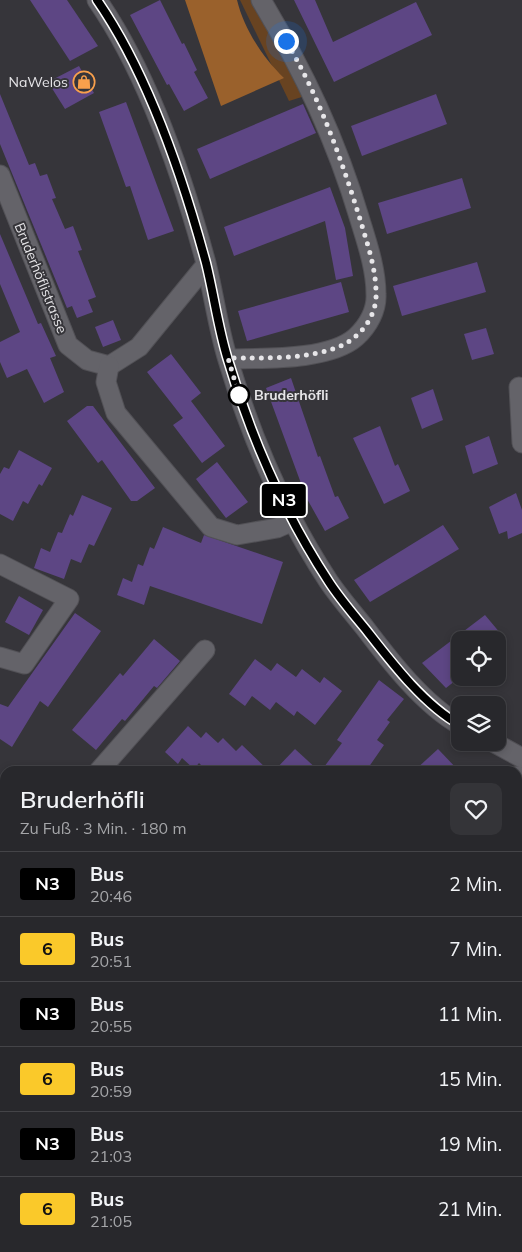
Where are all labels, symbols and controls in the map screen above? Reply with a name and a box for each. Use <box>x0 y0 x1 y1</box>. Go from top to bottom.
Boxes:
your location <box>274 29 299 54</box>
shop icon: NaWelos <box>72 70 96 94</box>
place label: NaWelos <box>9 73 68 91</box>
street label: Bruderhöflistrasse <box>11 220 71 336</box>
marker: Bruderhöfli <box>228 384 250 406</box>
place label: Bruderhöfli <box>254 386 328 404</box>
line badge: N3 <box>262 484 306 516</box>
text: N3 <box>272 488 296 511</box>
map controls <box>451 631 506 751</box>
button: locate <box>451 631 506 686</box>
button: layers <box>451 696 506 751</box>
button: heart <box>450 783 502 835</box>
text: Bruderhöfli <box>20 784 145 814</box>
text: Zu Fuß · 3 Min. · 180 m <box>20 818 186 838</box>
text: Bus <box>90 862 124 886</box>
text: N3 <box>35 872 60 895</box>
text: 2 Min. <box>449 872 502 896</box>
text: 20:46 <box>90 886 132 906</box>
text: Bus <box>90 927 124 951</box>
text: 6 <box>42 937 53 960</box>
text: 7 Min. <box>449 937 502 961</box>
text: 20:51 <box>90 951 132 971</box>
text: Bus <box>90 992 124 1016</box>
text: N3 <box>35 1002 60 1025</box>
text: 11 Min. <box>438 1002 502 1026</box>
text: 20:55 <box>90 1016 132 1036</box>
text: Bus <box>90 1057 124 1081</box>
text: 6 <box>42 1067 53 1090</box>
text: 15 Min. <box>438 1067 502 1091</box>
text: 20:59 <box>90 1081 132 1101</box>
text: Bus <box>90 1122 124 1146</box>
text: N3 <box>35 1132 60 1155</box>
text: 19 Min. <box>438 1132 502 1156</box>
text: 21:03 <box>90 1146 132 1166</box>
text: Bus <box>90 1187 124 1211</box>
text: 6 <box>42 1197 53 1220</box>
text: 21 Min. <box>438 1197 502 1221</box>
text: 21:05 <box>90 1211 132 1231</box>

